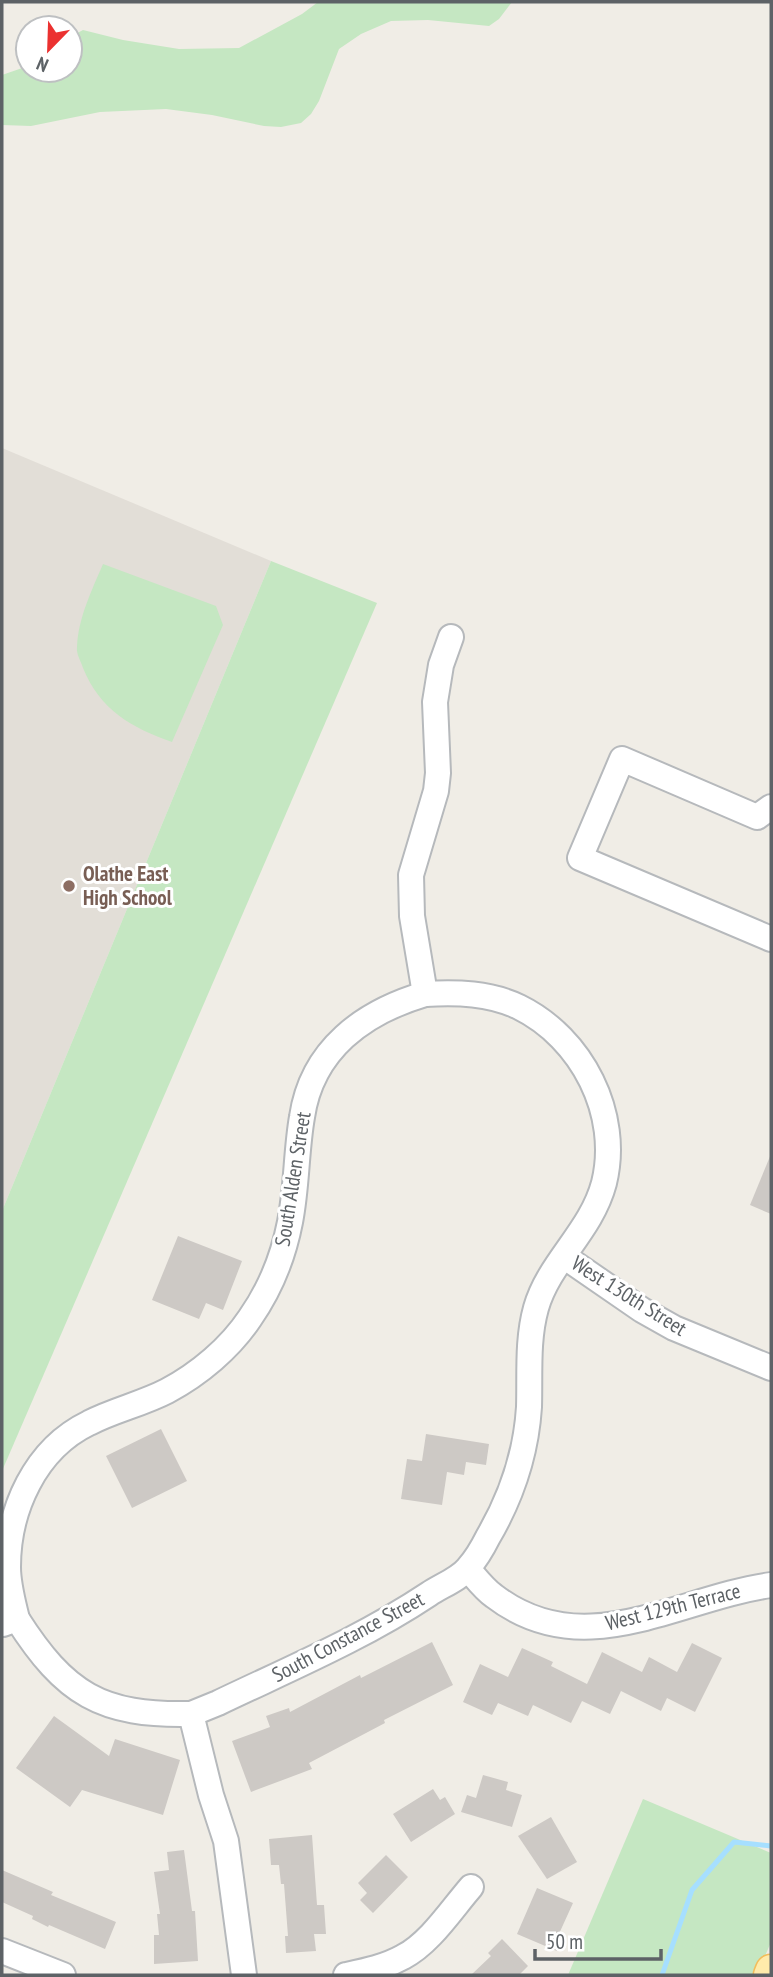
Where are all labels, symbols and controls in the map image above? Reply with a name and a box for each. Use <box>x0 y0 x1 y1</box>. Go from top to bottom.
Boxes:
north arrow <box>14 14 84 84</box>
text: N <box>33 52 52 78</box>
place label: Olathe East High School <box>83 860 173 911</box>
marker: Olathe East High School <box>61 878 77 894</box>
street label: South Alden Street <box>269 1110 316 1248</box>
street label: West 130th Street <box>567 1250 692 1342</box>
street label: West 129th Terrace <box>603 1577 743 1636</box>
street label: South Constance Street <box>267 1585 429 1688</box>
scale bar <box>535 1918 661 1962</box>
text: 50 m <box>546 1928 583 1955</box>

